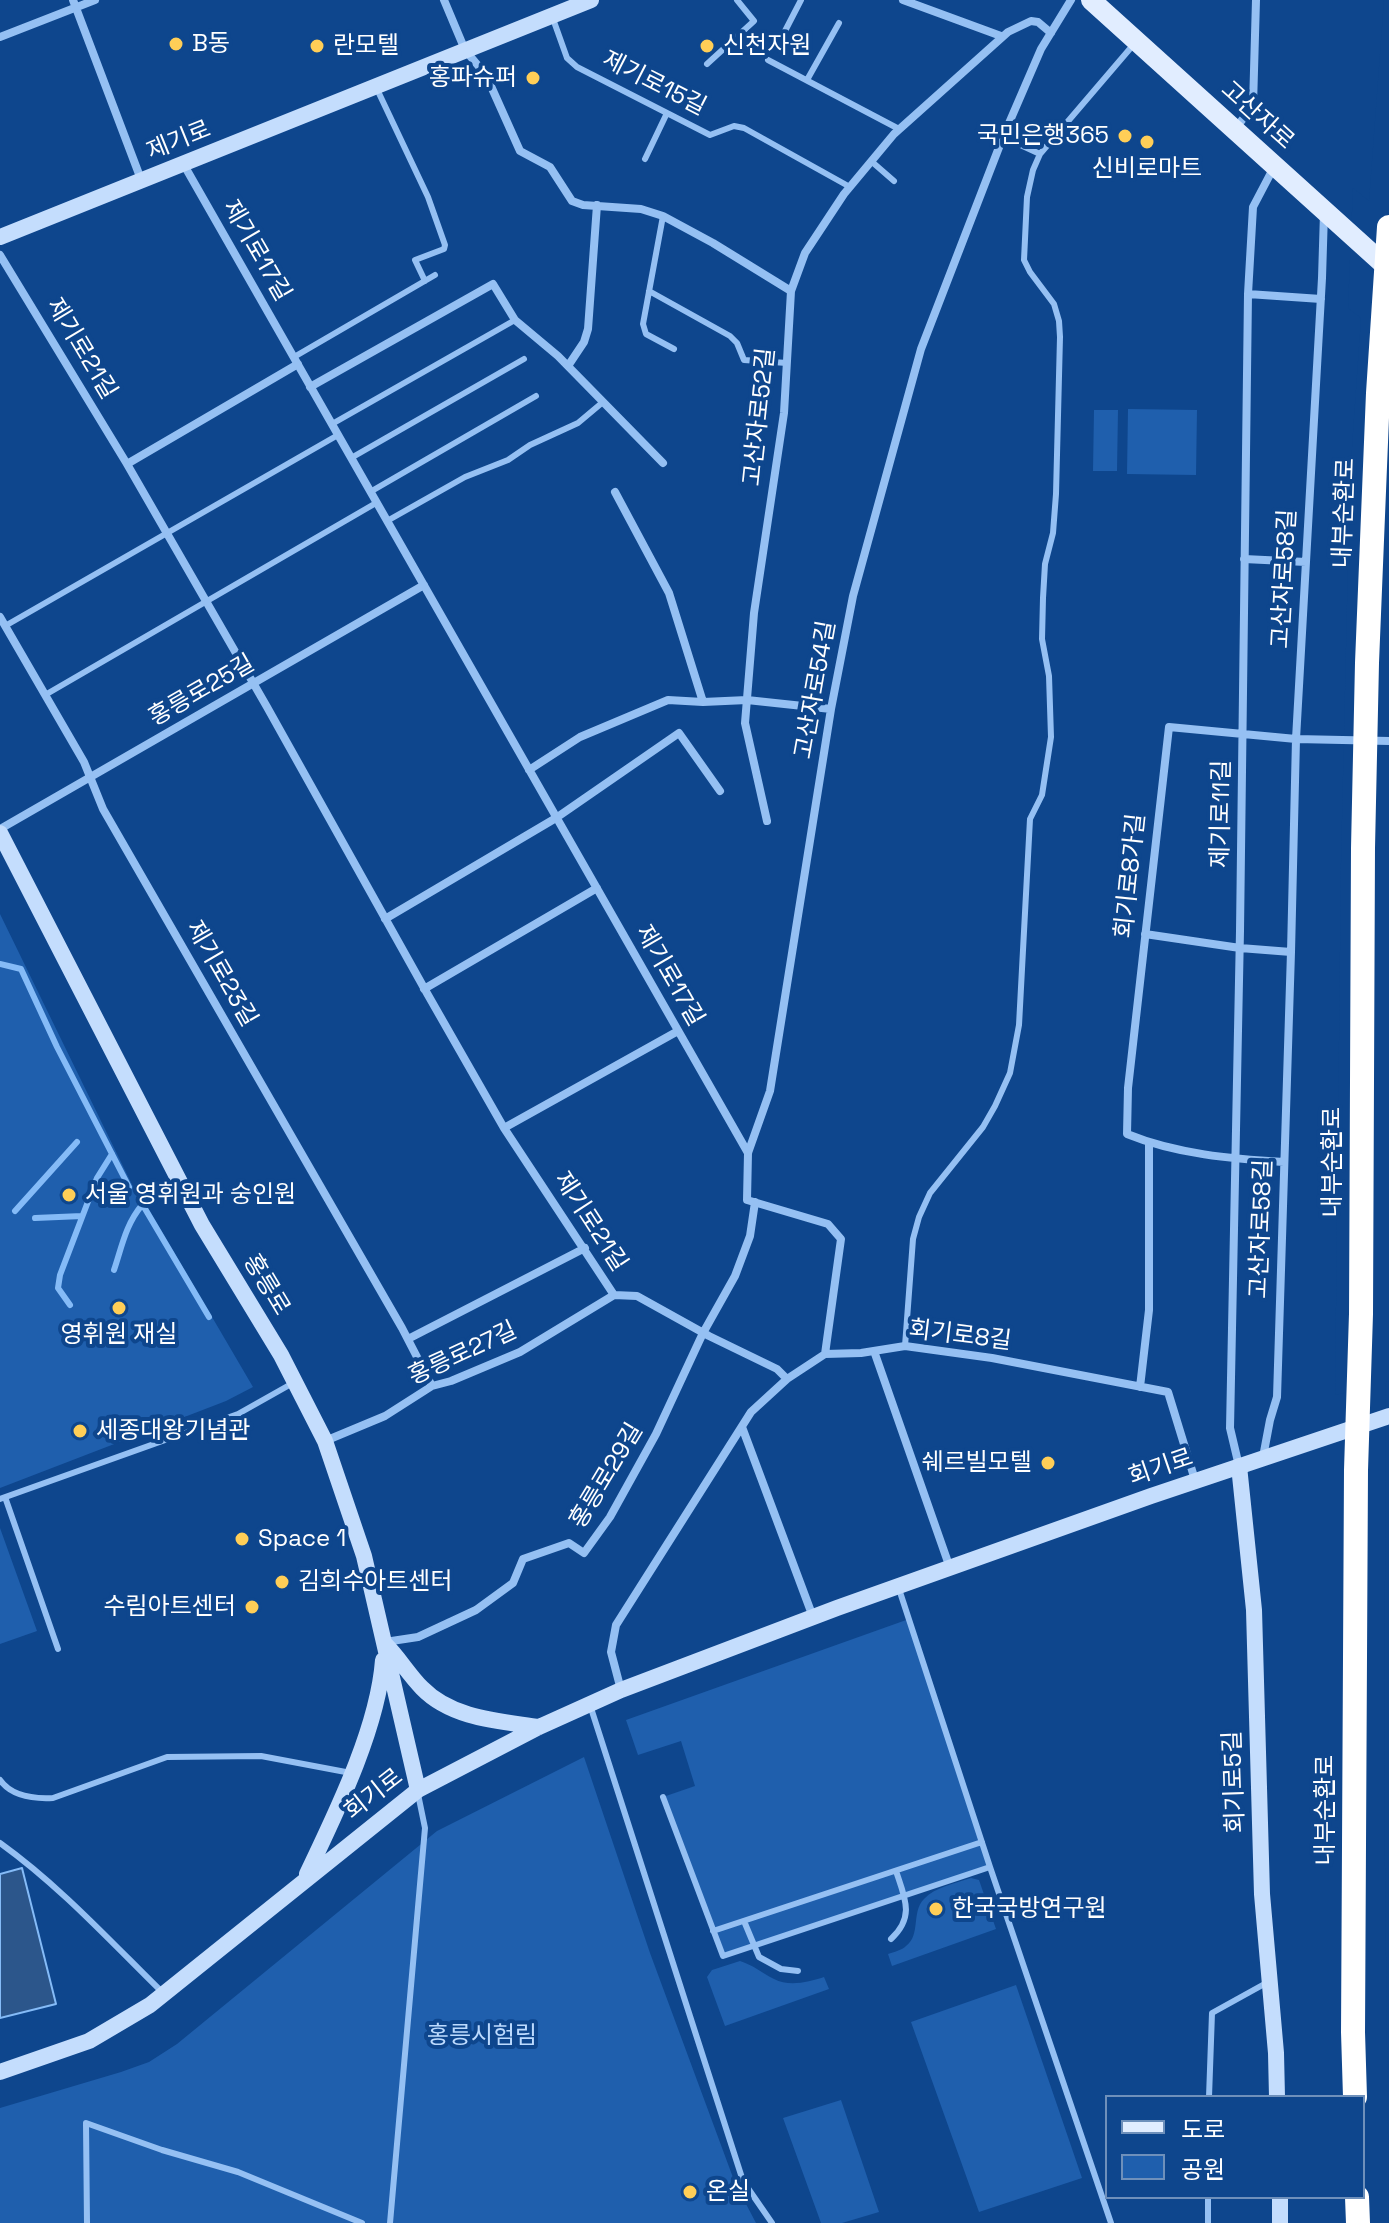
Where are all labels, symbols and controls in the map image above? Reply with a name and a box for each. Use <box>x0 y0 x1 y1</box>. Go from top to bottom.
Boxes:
place label: B동 <box>192 30 230 58</box>
place label: 란모텔 <box>333 32 399 60</box>
place label: 신천자원 <box>723 32 811 60</box>
marker: B동 <box>167 35 185 53</box>
marker: 란모텔 <box>308 37 326 55</box>
marker: 신천자원 <box>698 37 716 55</box>
street label: 제기로15길 <box>597 46 711 122</box>
place label: 홍파슈퍼 <box>429 64 517 92</box>
marker: 홍파슈퍼 <box>524 69 542 87</box>
street label: 고산자로 <box>1215 76 1299 156</box>
street label: 제기로 <box>143 115 215 167</box>
place label: 국민은행365 <box>977 122 1109 150</box>
marker: 국민은행365 <box>1116 127 1134 145</box>
marker: 신비로마트 <box>1138 133 1156 151</box>
place label: 신비로마트 <box>1092 155 1202 183</box>
street label: 제기로17길 <box>216 195 296 307</box>
street label: 제기로21길 <box>40 293 122 405</box>
street label: 고산자로52길 <box>738 346 782 488</box>
street label: 내부순환로 <box>1329 457 1361 569</box>
street label: 고산자로58길 <box>1267 508 1303 650</box>
street label: 고산자로54길 <box>790 619 842 761</box>
street label: 홍릉로25길 <box>144 649 260 733</box>
street label: 제기로11길 <box>1207 760 1237 868</box>
street label: 회기로8가길 <box>1110 812 1152 940</box>
street label: 제기로23길 <box>179 916 263 1032</box>
street label: 제기로17길 <box>629 920 709 1032</box>
street label: 내부순환로 <box>1319 1107 1347 1217</box>
street label: 고산자로58길 <box>1245 1159 1279 1299</box>
street label: 제기로21길 <box>547 1167 633 1277</box>
place label: 서울 영휘원과 숭인원 <box>85 1181 296 1209</box>
marker: 서울 영휘원과 숭인원 <box>60 1186 78 1204</box>
street label: 홍릉로 <box>237 1249 295 1321</box>
marker: 영휘원 재실 <box>110 1299 128 1317</box>
street label: 회기로8길 <box>907 1315 1013 1357</box>
street label: 홍릉로27길 <box>404 1316 522 1392</box>
place label: 영휘원 재실 <box>61 1321 177 1349</box>
place label: 세종대왕기념관 <box>96 1417 251 1445</box>
street label: 홍릉로29길 <box>564 1418 650 1534</box>
marker: 세종대왕기념관 <box>71 1422 89 1440</box>
street label: 회기로 <box>1125 1444 1197 1492</box>
place label: 쉐르빌모텔 <box>922 1449 1032 1477</box>
marker: 쉐르빌모텔 <box>1039 1454 1057 1472</box>
place label: Space 1 <box>258 1525 346 1553</box>
marker: Space 1 <box>233 1530 251 1548</box>
place label: 김희수아트센터 <box>298 1568 453 1596</box>
marker: 김희수아트센터 <box>273 1573 291 1591</box>
place label: 수림아트센터 <box>104 1593 236 1621</box>
marker: 수림아트센터 <box>243 1598 261 1616</box>
street label: 회기로5길 <box>1219 1730 1251 1834</box>
street label: 내부순환로 <box>1312 1755 1340 1865</box>
street label: 회기로 <box>339 1763 409 1827</box>
place label: 한국국방연구원 <box>952 1895 1107 1923</box>
marker: 한국국방연구원 <box>927 1900 945 1918</box>
park label: 홍릉시험림 <box>427 2022 537 2050</box>
legend <box>1105 2095 1365 2199</box>
text: 도로 <box>1181 2114 1225 2145</box>
text: 공원 <box>1181 2154 1225 2185</box>
place label: 온실 <box>706 2178 750 2206</box>
marker: 온실 <box>681 2183 699 2201</box>

